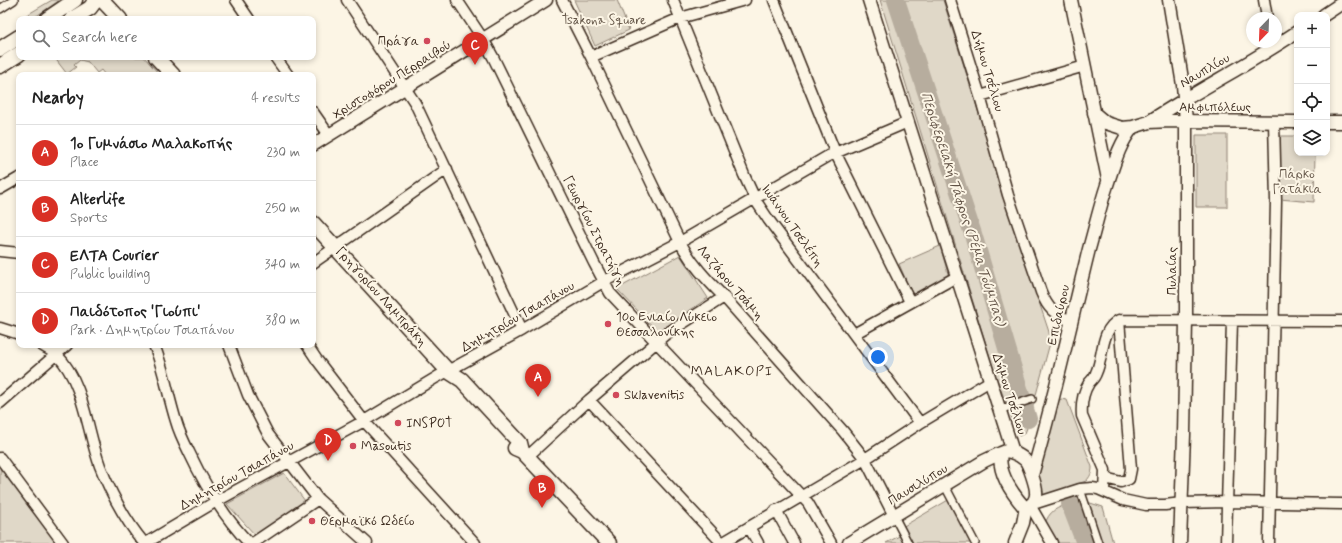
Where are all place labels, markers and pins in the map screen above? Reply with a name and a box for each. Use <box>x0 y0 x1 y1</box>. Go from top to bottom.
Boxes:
pin: C <box>462 32 488 65</box>
place label: Πράγα <box>378 33 419 50</box>
marker: Πράγα <box>422 36 432 46</box>
place label: 10ο Ενιαίο Λύκειο Θεσσαλονίκης <box>616 309 717 341</box>
marker: 10ο Ενιαίο Λύκειο Θεσσαλονίκης <box>603 319 613 329</box>
pin: A <box>525 364 551 397</box>
place label: Sklavenitis <box>624 387 684 404</box>
marker: Sklavenitis <box>611 390 621 400</box>
place label: INSPOT <box>406 415 453 432</box>
marker: INSPOT <box>393 418 403 428</box>
pin: D <box>315 428 341 461</box>
place label: Masoutis <box>361 438 412 455</box>
marker: Masoutis <box>348 441 358 451</box>
pin: B <box>529 475 555 508</box>
place label: Θερμαϊκό Ωδείο <box>320 513 415 530</box>
marker: Θερμαϊκό Ωδείο <box>307 516 317 526</box>

